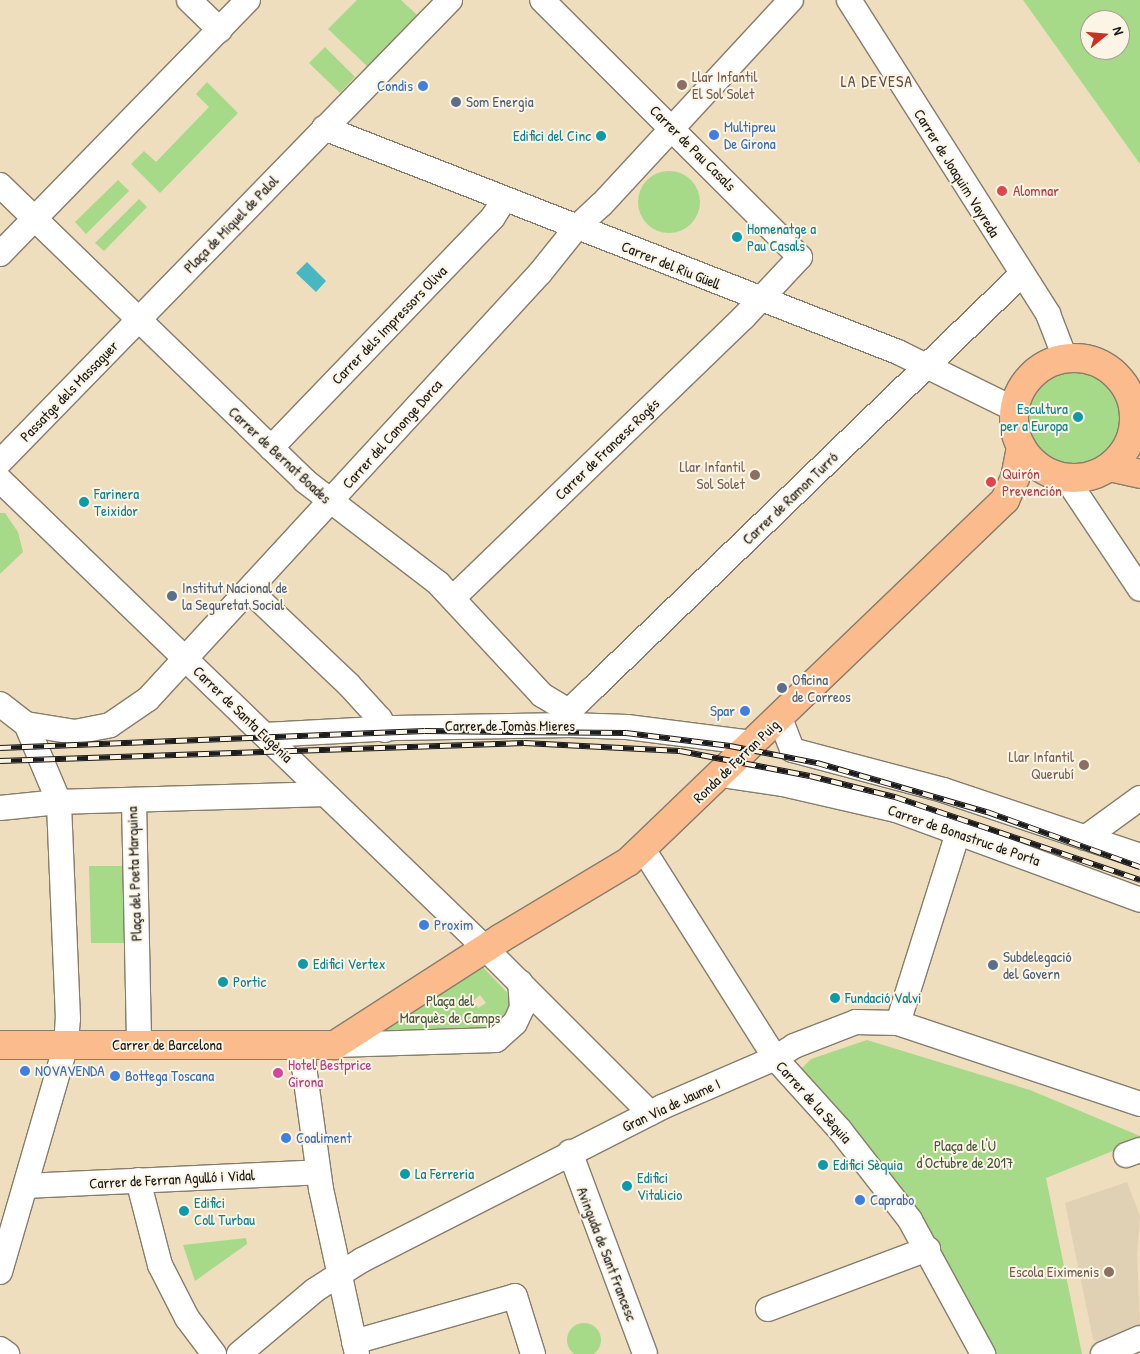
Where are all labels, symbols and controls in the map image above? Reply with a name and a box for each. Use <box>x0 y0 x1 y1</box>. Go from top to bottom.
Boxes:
north arrow <box>1080 10 1130 60</box>
text: N <box>1109 24 1129 37</box>
place label: Llar Infantil El Sol Solet <box>692 67 758 102</box>
district label: LA DEVESA <box>840 71 914 91</box>
place label: Condis <box>377 77 413 95</box>
marker: Llar Infantil El Sol Solet <box>676 79 688 91</box>
marker: Condis <box>417 80 429 92</box>
place label: Som Energia <box>466 93 534 111</box>
marker: Som Energia <box>450 96 462 108</box>
street label: Carrer de Pau Casals <box>646 101 740 195</box>
street label: Carrer de Joaquim Vayreda <box>910 106 1004 240</box>
place label: Multipreu De Girona <box>724 117 776 152</box>
place label: Edifici del Cinc <box>513 127 591 145</box>
marker: Multipreu De Girona <box>708 129 720 141</box>
marker: Edifici del Cinc <box>595 130 607 142</box>
street label: Plaça de Miquel de Palol <box>180 172 282 276</box>
place label: Alomnar <box>1013 182 1059 200</box>
marker: Alomnar <box>995 184 1009 198</box>
place label: Homenatge a Pau Casals <box>747 219 816 254</box>
marker: Homenatge a Pau Casals <box>731 231 743 243</box>
street label: Carrer del Riu Güell <box>619 237 723 293</box>
street label: Carrer dels Impressors Oliva <box>328 262 450 388</box>
street label: Passatge dels Massaguer <box>16 337 122 445</box>
street label: Carrer del Canonge Dorca <box>338 376 446 492</box>
street label: Carrer de Francesc Rogés <box>551 394 663 504</box>
place label: Escultura per a Europa <box>1000 399 1068 434</box>
street label: Carrer de Bernat Boades <box>225 403 335 507</box>
marker: Escultura per a Europa <box>1072 411 1084 423</box>
street label: Carrer de Ramon Turró <box>738 448 842 548</box>
place label: Llar Infantil Sol Solet <box>679 457 745 492</box>
place label: Quirón Prevención <box>1002 464 1062 499</box>
marker: Llar Infantil Sol Solet <box>749 469 761 481</box>
marker: Quirón Prevención <box>984 475 998 489</box>
place label: Farinera Teixidor <box>94 484 139 519</box>
marker: Farinera Teixidor <box>78 496 90 508</box>
place label: Institut Nacional de la Seguretat Social <box>182 578 287 613</box>
marker: Institut Nacional de la Seguretat Social <box>166 590 178 602</box>
street label: Carrer de Santa Eugènia <box>189 662 297 766</box>
place label: Oficina de Correos <box>792 670 851 705</box>
marker: Oficina de Correos <box>776 682 788 694</box>
place label: Spar <box>710 702 735 720</box>
marker: Spar <box>739 705 751 717</box>
street label: Ronda de Ferran Puig <box>689 715 783 807</box>
street label: Carrer de Tomàs Mieres <box>445 717 575 735</box>
place label: Llar Infantil Querubí <box>1008 747 1074 782</box>
marker: Llar Infantil Querubí <box>1078 759 1090 771</box>
street label: Carrer de Bonastruc de Porta <box>886 800 1042 870</box>
street label: Plaça del Poeta Marquina <box>123 806 145 942</box>
place label: Proxim <box>434 916 473 934</box>
marker: Proxim <box>418 919 430 931</box>
place label: Subdelegació del Govern <box>1003 947 1072 982</box>
place label: Edifici Vertex <box>313 955 385 973</box>
marker: Edifici Vertex <box>297 958 309 970</box>
marker: Subdelegació del Govern <box>987 959 999 971</box>
place label: Portic <box>233 973 266 991</box>
marker: Portic <box>217 976 229 988</box>
place label: Fundació Valvi <box>845 989 921 1007</box>
park label: Plaça del Marquès de Camps <box>400 991 500 1026</box>
marker: Fundació Valvi <box>829 992 841 1004</box>
street label: Carrer de Barcelona <box>112 1036 222 1054</box>
place label: Hotel Bestprice Girona <box>288 1055 371 1090</box>
street label: Carrer de la Sèquia <box>772 1057 856 1147</box>
place label: NOVAVENDA <box>35 1062 105 1080</box>
marker: NOVAVENDA <box>19 1065 31 1077</box>
place label: Bottega Toscana <box>125 1067 214 1085</box>
marker: Hotel Bestprice Girona <box>272 1067 284 1079</box>
marker: Bottega Toscana <box>109 1070 121 1082</box>
street label: Gran Via de Jaume I <box>619 1074 723 1136</box>
place label: Coaliment <box>296 1129 352 1147</box>
marker: Coaliment <box>280 1132 292 1144</box>
park label: Plaça de l'U d'Octubre de 2017 <box>917 1136 1013 1171</box>
place label: Edifici Sèquia <box>833 1156 903 1174</box>
marker: Edifici Sèquia <box>817 1159 829 1171</box>
place label: La Ferreria <box>415 1165 474 1183</box>
street label: Carrer de Ferran Agulló i Vidal <box>89 1166 255 1192</box>
marker: La Ferreria <box>399 1168 411 1180</box>
place label: Edifici Vitalicio <box>637 1168 682 1203</box>
marker: Edifici Vitalicio <box>621 1180 633 1192</box>
street label: Avinguda de Sant Francesc <box>573 1184 641 1324</box>
place label: Caprabo <box>870 1191 914 1209</box>
place label: Edifici Coll Turbau <box>194 1193 255 1228</box>
marker: Caprabo <box>854 1194 866 1206</box>
marker: Edifici Coll Turbau <box>178 1205 190 1217</box>
place label: Escola Eiximenis <box>1009 1263 1099 1281</box>
marker: Escola Eiximenis <box>1103 1266 1115 1278</box>

